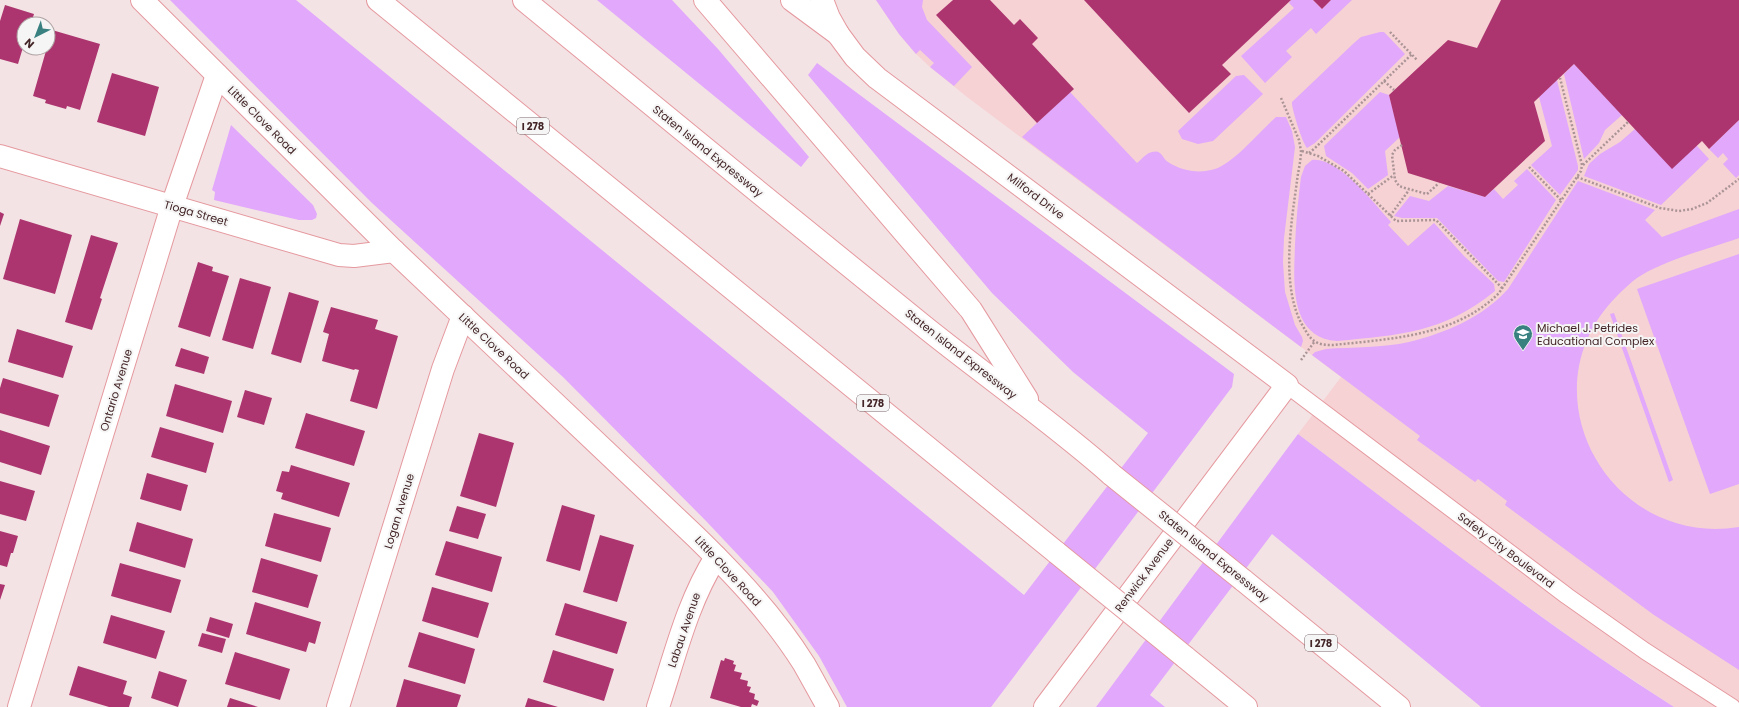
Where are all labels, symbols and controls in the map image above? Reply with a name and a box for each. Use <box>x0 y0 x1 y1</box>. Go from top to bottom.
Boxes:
north arrow <box>16 16 56 56</box>
text: N <box>21 35 38 52</box>
street label: Little Clove Road <box>224 82 300 158</box>
street label: Staten Island Expressway <box>649 101 767 201</box>
road number: I 278 <box>517 118 549 134</box>
street label: Milford Drive <box>1004 169 1068 223</box>
street label: Tioga Street <box>162 196 230 230</box>
street label: Staten Island Expressway <box>902 305 1021 403</box>
street label: Little Clove Road <box>455 309 533 383</box>
place label: Michael J. Petrides Educational Complex <box>1537 320 1655 349</box>
school or university icon: Michael J. Petrides Educational Complex <box>1512 323 1534 351</box>
street label: Ontario Avenue <box>96 347 136 433</box>
road number: I 278 <box>857 395 889 411</box>
street label: Logan Avenue <box>380 471 418 551</box>
street label: Staten Island Expressway <box>1155 506 1273 606</box>
street label: Safety City Boulevard <box>1454 508 1558 592</box>
street label: Little Clove Road <box>691 532 765 610</box>
street label: Renwick Avenue <box>1111 535 1177 615</box>
street label: Labau Avenue <box>664 590 704 670</box>
road number: I 278 <box>1305 635 1337 651</box>

